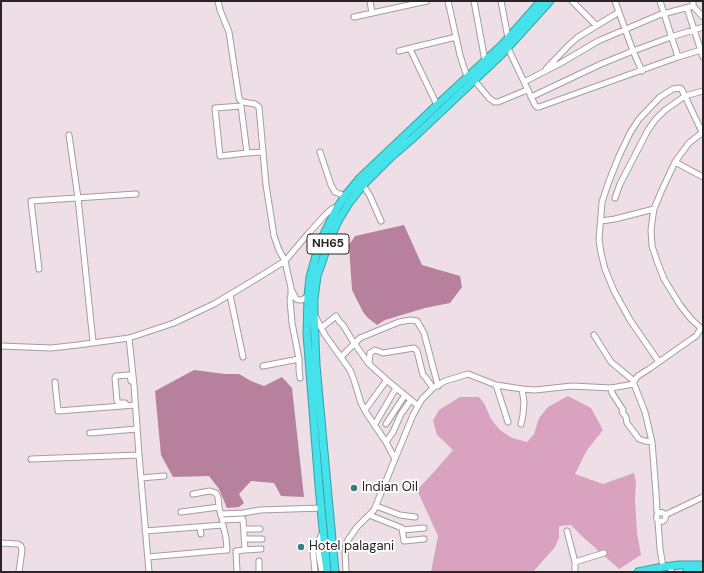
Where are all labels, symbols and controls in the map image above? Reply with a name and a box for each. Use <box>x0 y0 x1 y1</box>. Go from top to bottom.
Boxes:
road number: NH65 <box>307 234 349 254</box>
place label: Indian Oil <box>362 480 418 496</box>
marker: Indian Oil <box>349 483 359 493</box>
place label: Hotel palagani <box>309 539 394 555</box>
marker: Hotel palagani <box>296 542 306 552</box>

